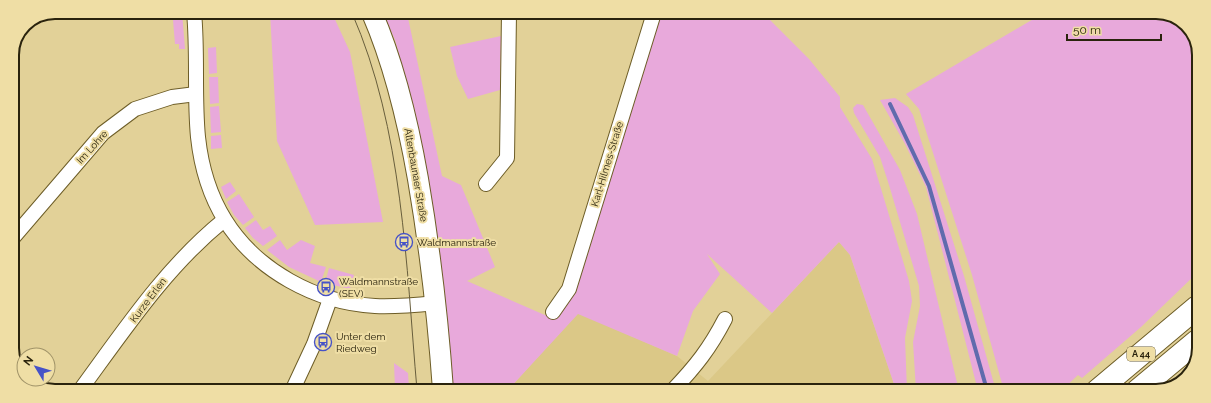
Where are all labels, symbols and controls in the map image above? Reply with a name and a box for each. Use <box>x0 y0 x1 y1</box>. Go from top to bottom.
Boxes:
scale bar <box>1067 16 1161 42</box>
text: 50 m <box>1073 23 1101 37</box>
street label: Karl-Hilmes-Straße <box>589 120 625 208</box>
street label: Altenbaunaer Straße <box>402 127 430 223</box>
street label: Im Lohre <box>74 128 110 166</box>
bus stop icon: Waldmannstraße <box>394 232 414 252</box>
place label: Waldmannstraße <box>417 237 496 248</box>
street label: Kurze Erlen <box>128 275 168 324</box>
place label: Waldmannstraße (SEV) <box>339 276 418 299</box>
bus stop icon: Waldmannstraße (SEV) <box>316 277 336 297</box>
place label: Unter dem Riedweg <box>336 331 386 354</box>
bus stop icon: Unter dem Riedweg <box>313 332 333 352</box>
north arrow <box>16 347 56 387</box>
road number: A 44 <box>1127 347 1155 361</box>
text: N <box>21 354 36 368</box>

